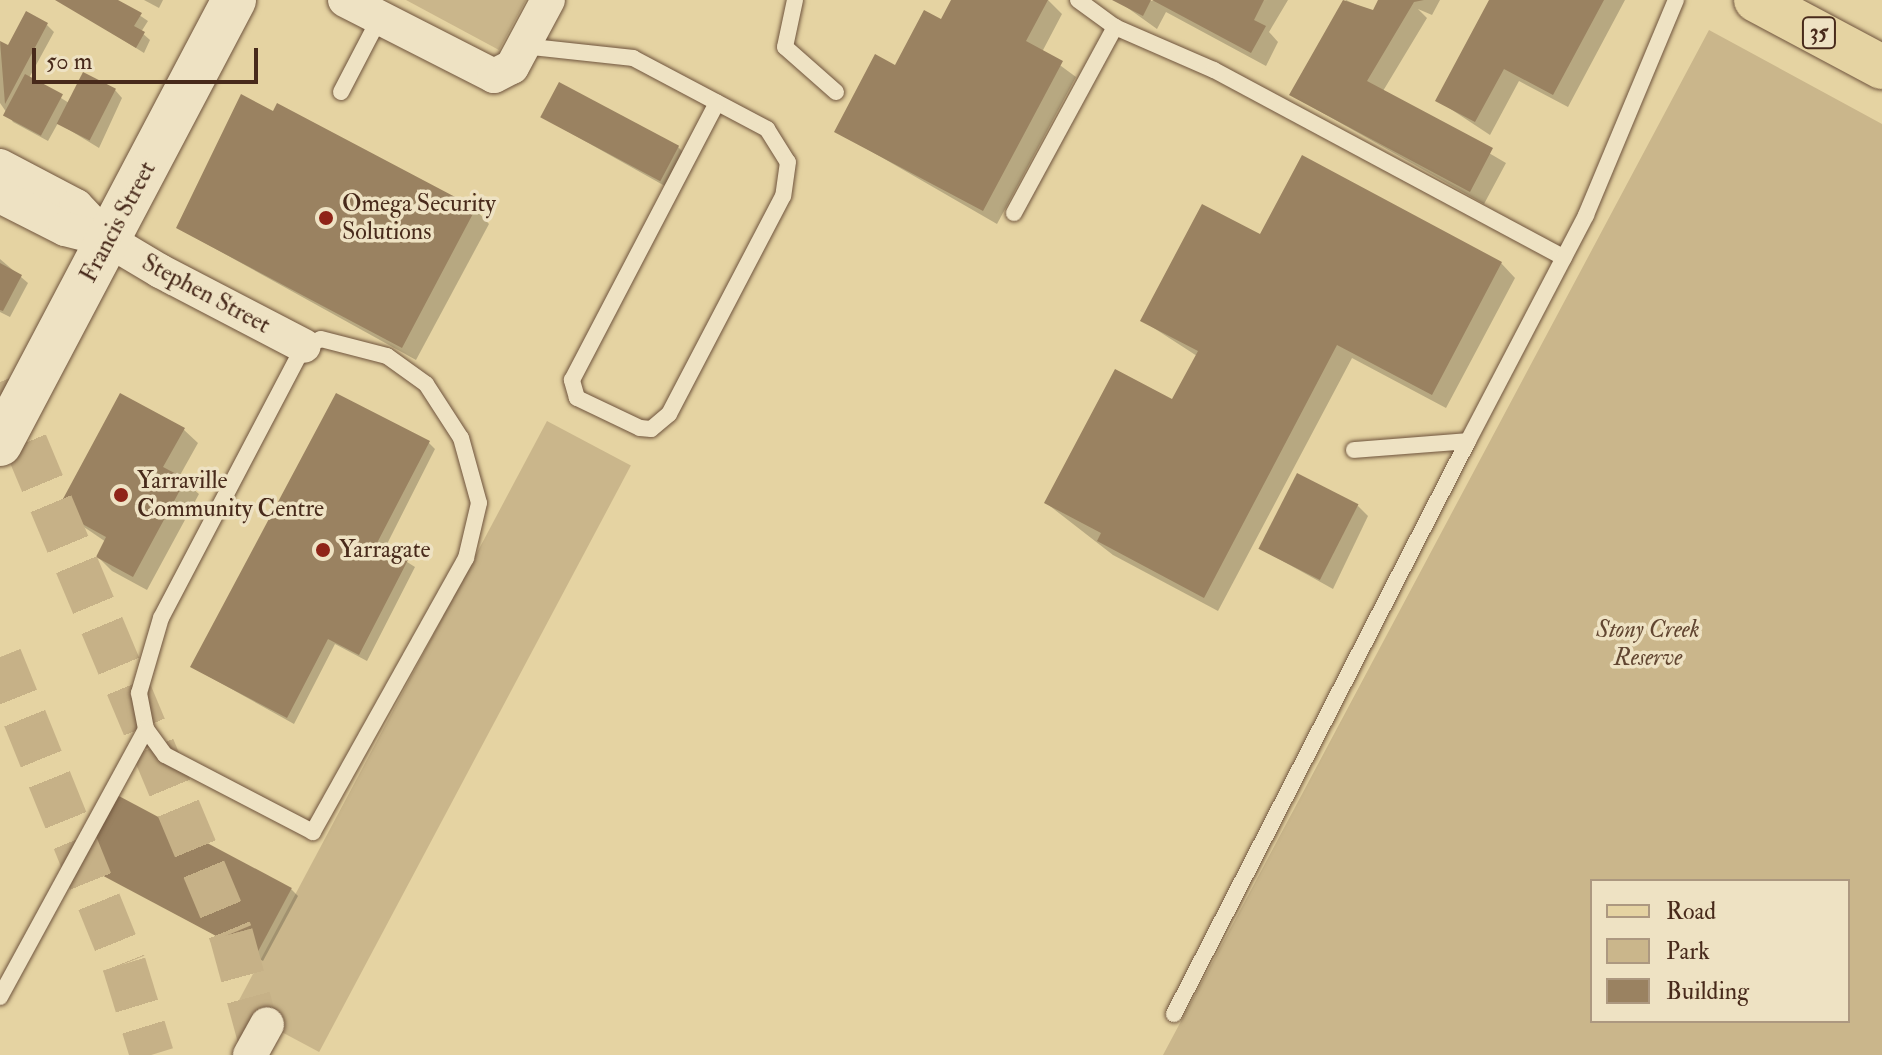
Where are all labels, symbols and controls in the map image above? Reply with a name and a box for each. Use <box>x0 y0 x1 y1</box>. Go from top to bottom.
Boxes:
road number: 35 <box>1801 15 1837 51</box>
scale bar <box>36 32 262 82</box>
text: 50 m <box>46 46 92 77</box>
street label: Francis Street <box>74 157 162 287</box>
place label: Omega Security Solutions <box>342 190 496 246</box>
marker: Omega Security Solutions <box>317 209 335 227</box>
street label: Stephen Street <box>137 248 275 340</box>
place label: Yarraville Community Centre <box>137 467 324 523</box>
marker: Yarraville Community Centre <box>112 486 130 504</box>
place label: Yarragate <box>339 536 430 564</box>
marker: Yarragate <box>314 541 332 559</box>
park label: Stony Creek Reserve <box>1596 616 1700 672</box>
legend <box>1590 879 1850 1023</box>
text: Road <box>1666 896 1716 927</box>
text: Park <box>1666 936 1710 967</box>
text: Building <box>1666 976 1749 1007</box>

